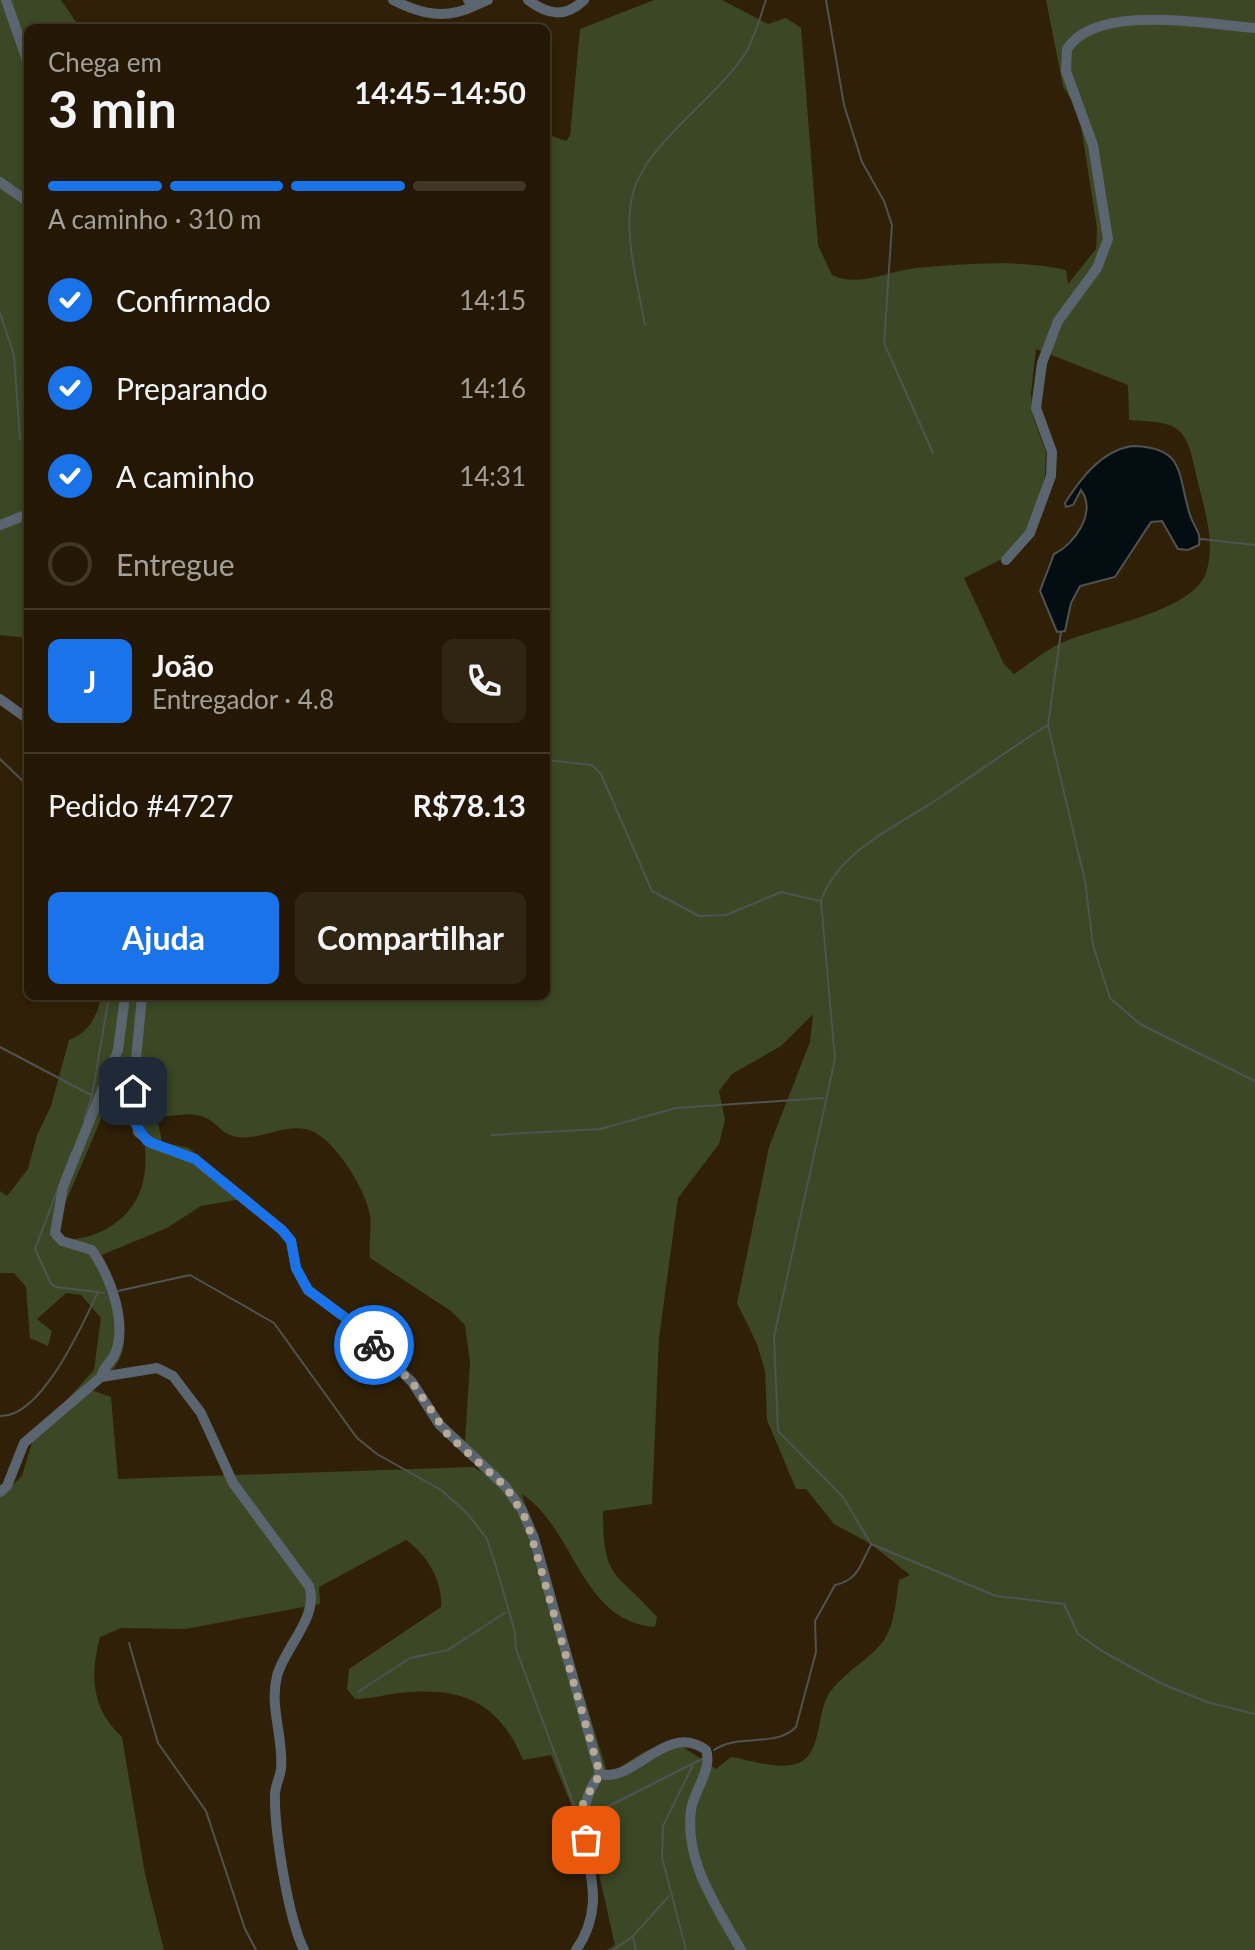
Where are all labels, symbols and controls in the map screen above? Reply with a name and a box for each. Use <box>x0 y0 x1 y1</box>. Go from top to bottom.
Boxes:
text: Chega em <box>48 46 162 78</box>
text: 14:45–14:50 <box>354 74 526 110</box>
text: 3 min <box>48 77 177 139</box>
text: A caminho · 310 m <box>48 203 261 235</box>
icon: check <box>48 278 92 322</box>
text: Confirmado <box>116 282 271 318</box>
text: 14:15 <box>459 284 526 316</box>
icon: check <box>48 366 92 410</box>
text: Preparando <box>116 370 268 406</box>
text: 14:16 <box>459 372 526 404</box>
icon: check <box>48 454 92 498</box>
text: A caminho <box>116 458 255 494</box>
text: 14:31 <box>459 460 526 492</box>
text: Entregue <box>116 546 235 582</box>
button: phone <box>442 639 526 723</box>
text: João <box>152 647 214 683</box>
text: J <box>84 663 96 699</box>
text: Entregador · 4.8 <box>152 683 334 715</box>
text: Pedido #4727 <box>48 787 234 823</box>
text: R$78.13 <box>413 787 526 823</box>
button: Ajuda <box>48 892 279 984</box>
button: Compartilhar <box>295 892 526 984</box>
pin <box>99 1057 167 1125</box>
icon: home <box>111 1069 155 1113</box>
courier <box>334 1305 414 1385</box>
icon: bike <box>352 1323 396 1367</box>
pin <box>552 1806 620 1874</box>
icon: bag <box>564 1818 608 1862</box>

